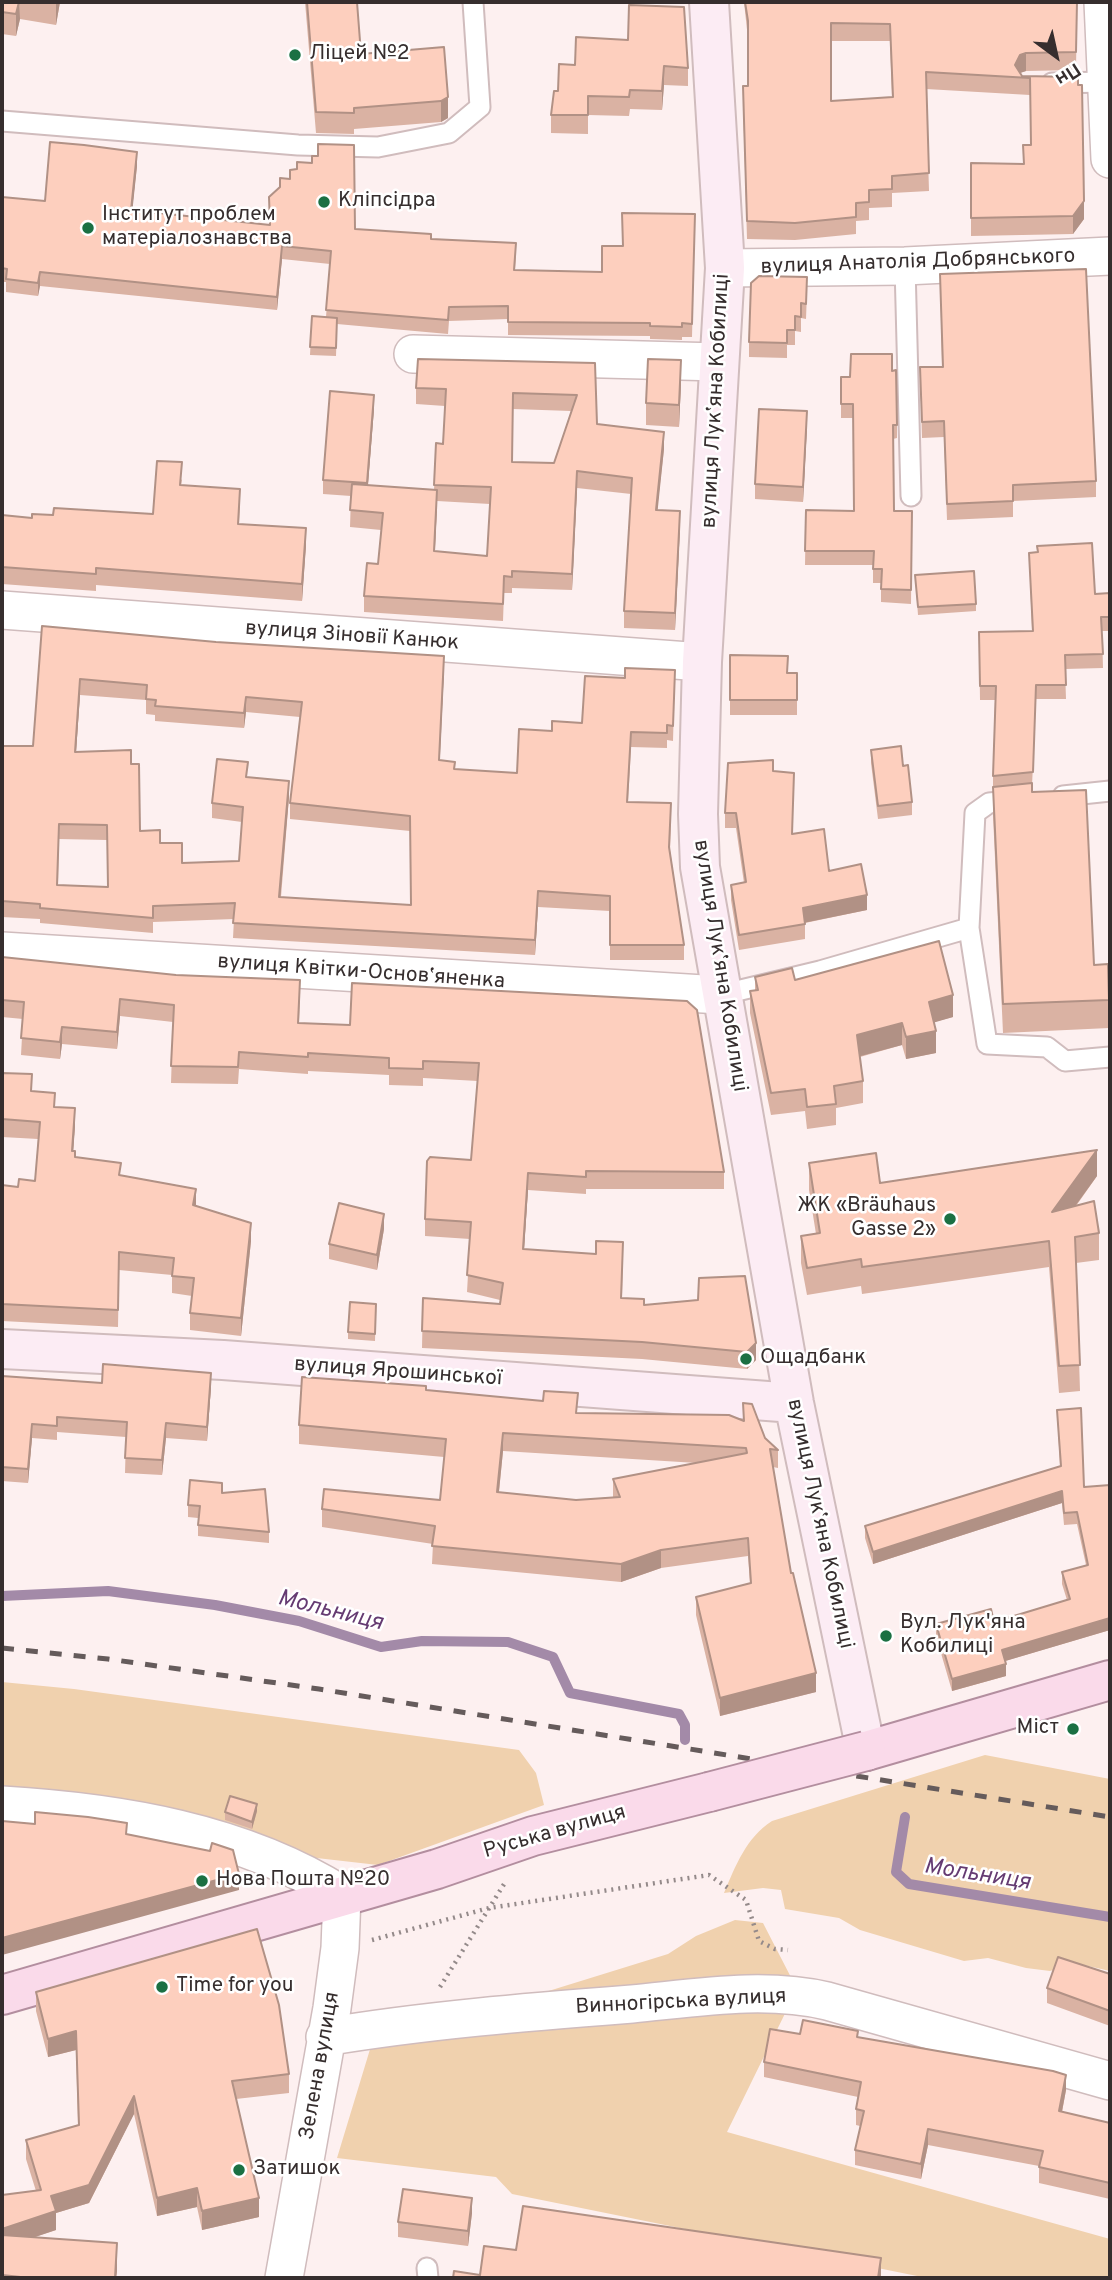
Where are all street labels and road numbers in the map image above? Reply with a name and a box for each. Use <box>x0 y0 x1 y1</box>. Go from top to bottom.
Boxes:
street label: вулиця Анатолія Добрянського <box>760 245 1076 281</box>
street label: вулиця Лукʼяна Кобилиці <box>698 273 736 529</box>
street label: вулиця Зіновії Канюк <box>244 617 460 657</box>
street label: вулиця Лукʼяна Кобилиці <box>687 838 751 1094</box>
street label: вулиця Квітки-Основʼяненка <box>216 950 506 996</box>
street label: вулиця Ярошинської <box>293 1353 503 1393</box>
street label: вулиця Лукʼяна Кобилиці <box>780 1397 858 1651</box>
street label: Руська вулиця <box>481 1801 629 1865</box>
street label: Винногірська вулиця <box>575 1985 787 2021</box>
street label: Зелена вулиця <box>296 1990 346 2142</box>

